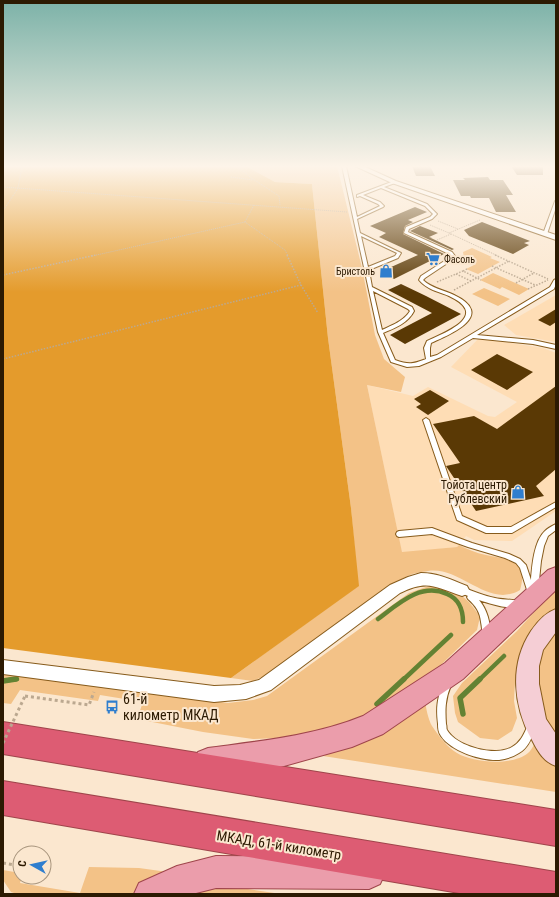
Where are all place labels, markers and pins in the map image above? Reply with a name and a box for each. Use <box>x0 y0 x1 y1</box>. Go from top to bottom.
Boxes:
supermarket icon: Фасоль <box>425 251 441 267</box>
place label: Фасоль <box>444 253 475 265</box>
shop icon: Бристоль <box>378 263 394 279</box>
place label: Бристоль <box>336 266 375 277</box>
place label: Тойота центр Рублевский <box>441 478 507 506</box>
shop icon: Тойота центр Рублевский <box>510 484 526 500</box>
place label: 61-й километр МКАД <box>123 691 219 723</box>
bus stop icon: 61-й километр МКАД <box>104 699 120 715</box>

